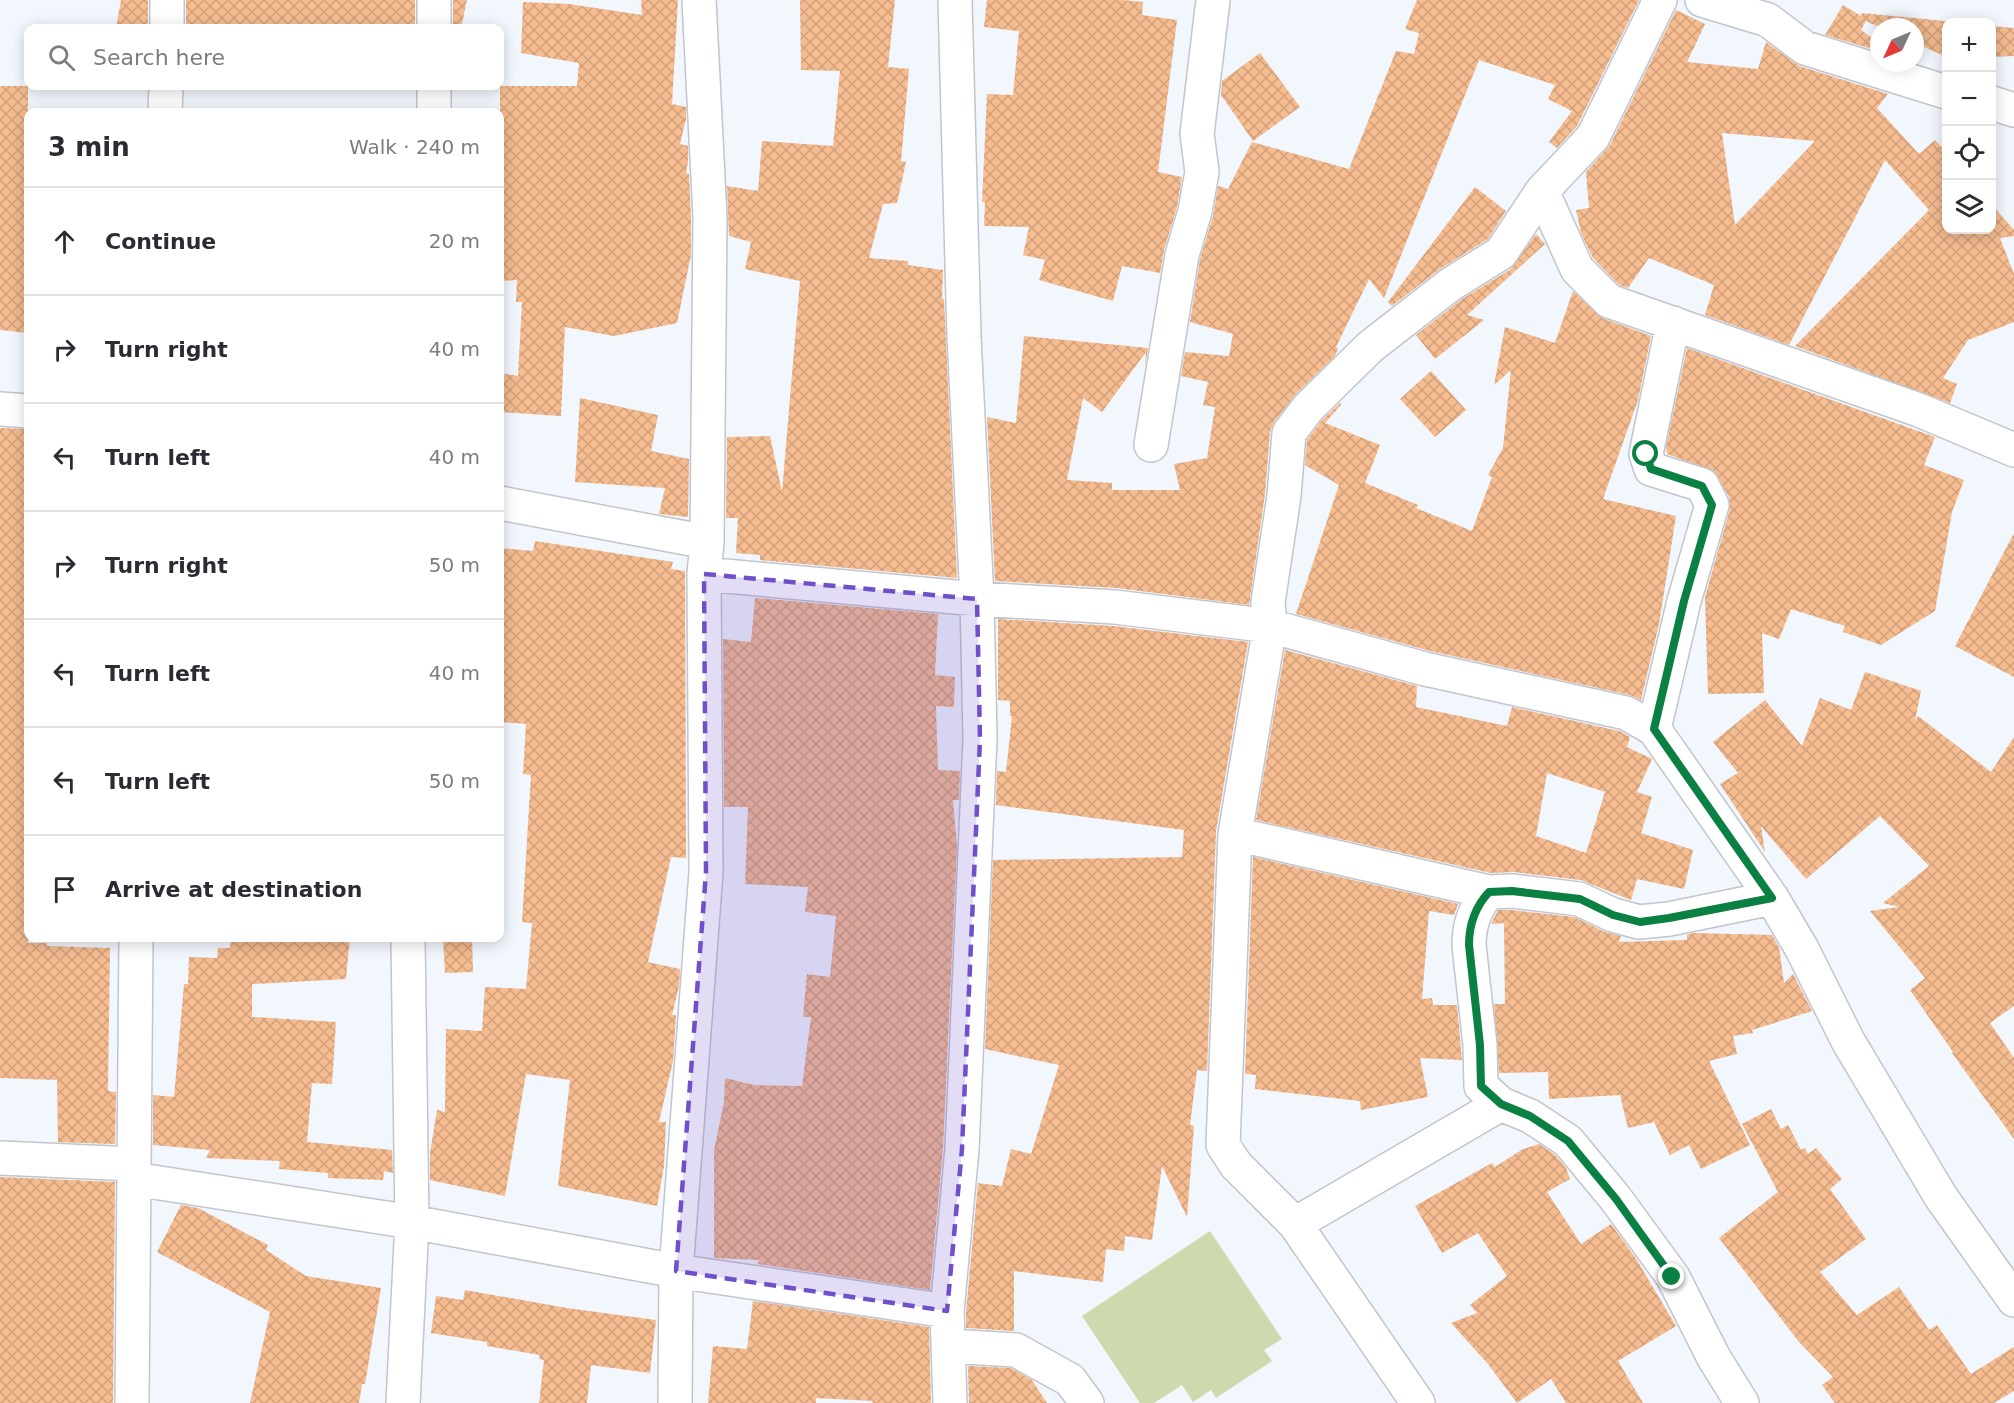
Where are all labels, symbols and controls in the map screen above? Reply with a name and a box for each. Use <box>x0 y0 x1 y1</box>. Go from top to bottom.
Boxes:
north arrow <box>1870 18 1924 72</box>
map controls <box>1942 18 1996 234</box>
button: + <box>1942 18 1996 72</box>
search box <box>24 24 504 90</box>
icon: search <box>45 41 78 74</box>
text: Search here <box>93 45 225 70</box>
button: − <box>1942 72 1996 126</box>
button: locate <box>1942 126 1996 180</box>
text: 3 min <box>48 132 130 162</box>
text: Walk · 240 m <box>349 135 480 159</box>
button: layers <box>1942 180 1996 234</box>
icon: ahead <box>48 225 81 258</box>
text: Continue <box>105 229 216 254</box>
text: 20 m <box>429 229 480 253</box>
icon: right <box>48 333 81 366</box>
text: Turn right <box>105 337 228 362</box>
text: 40 m <box>429 337 480 361</box>
route start <box>1632 440 1658 466</box>
icon: left <box>48 441 81 474</box>
text: Turn left <box>105 445 210 470</box>
text: 40 m <box>429 445 480 469</box>
icon: right <box>48 549 81 582</box>
text: Turn right <box>105 553 228 578</box>
text: 50 m <box>429 553 480 577</box>
icon: left <box>48 657 81 690</box>
text: Turn left <box>105 661 210 686</box>
text: 40 m <box>429 661 480 685</box>
icon: left <box>48 765 81 798</box>
text: Turn left <box>105 769 210 794</box>
text: 50 m <box>429 769 480 793</box>
icon: arrive <box>48 873 81 906</box>
text: Arrive at destination <box>105 877 362 902</box>
route end <box>1658 1263 1684 1289</box>

